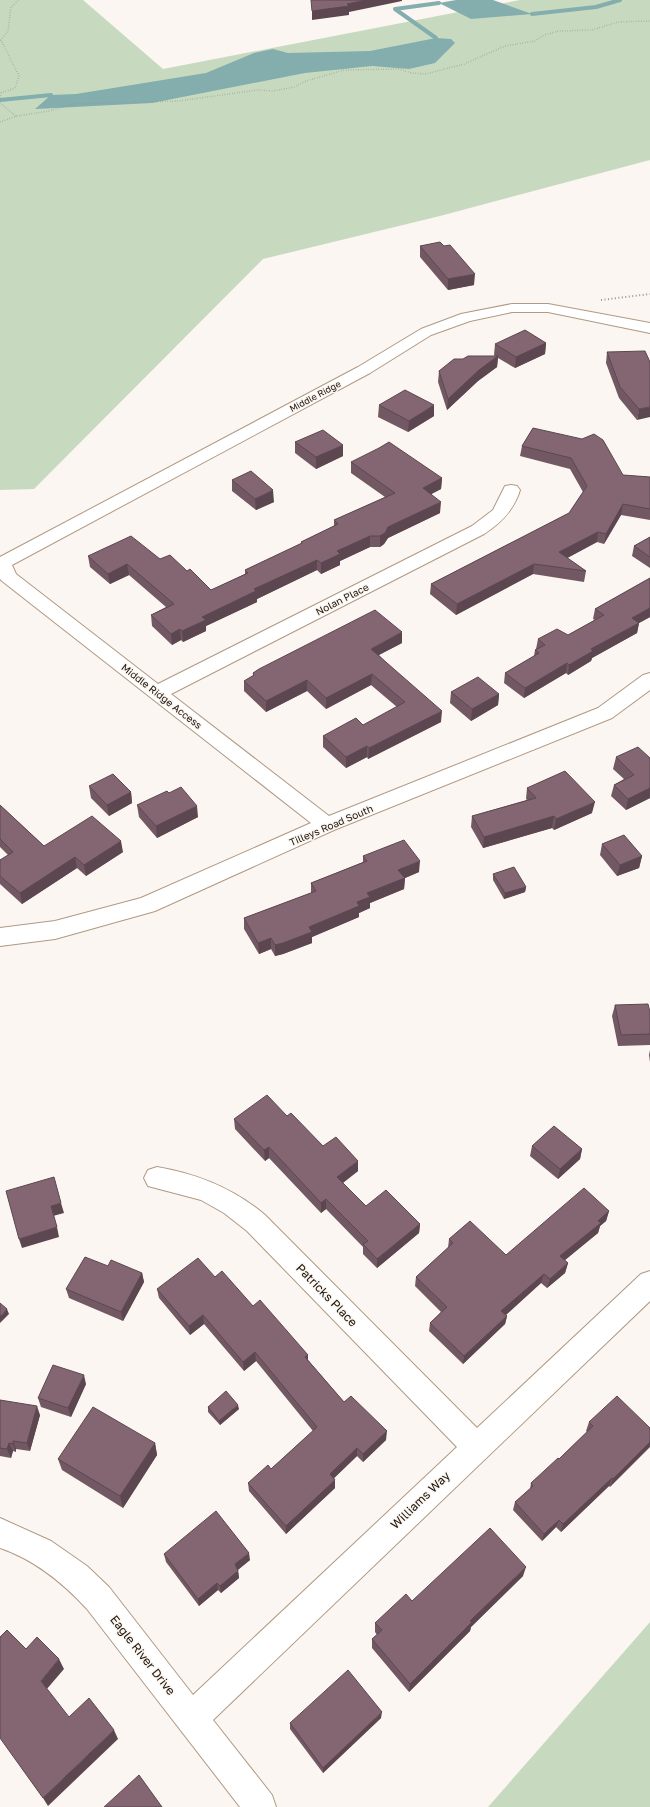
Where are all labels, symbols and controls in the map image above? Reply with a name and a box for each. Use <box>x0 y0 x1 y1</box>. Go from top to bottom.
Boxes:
street label: Middle Ridge <box>288 378 342 414</box>
street label: Nolan Place <box>314 580 371 617</box>
street label: Middle Ridge Access <box>119 661 205 731</box>
street label: Tilleys Road South <box>287 802 375 848</box>
street label: Patricks Place <box>293 1260 361 1330</box>
street label: Williams Way <box>387 1468 453 1532</box>
street label: Eagle River Drive <box>107 1612 179 1698</box>

